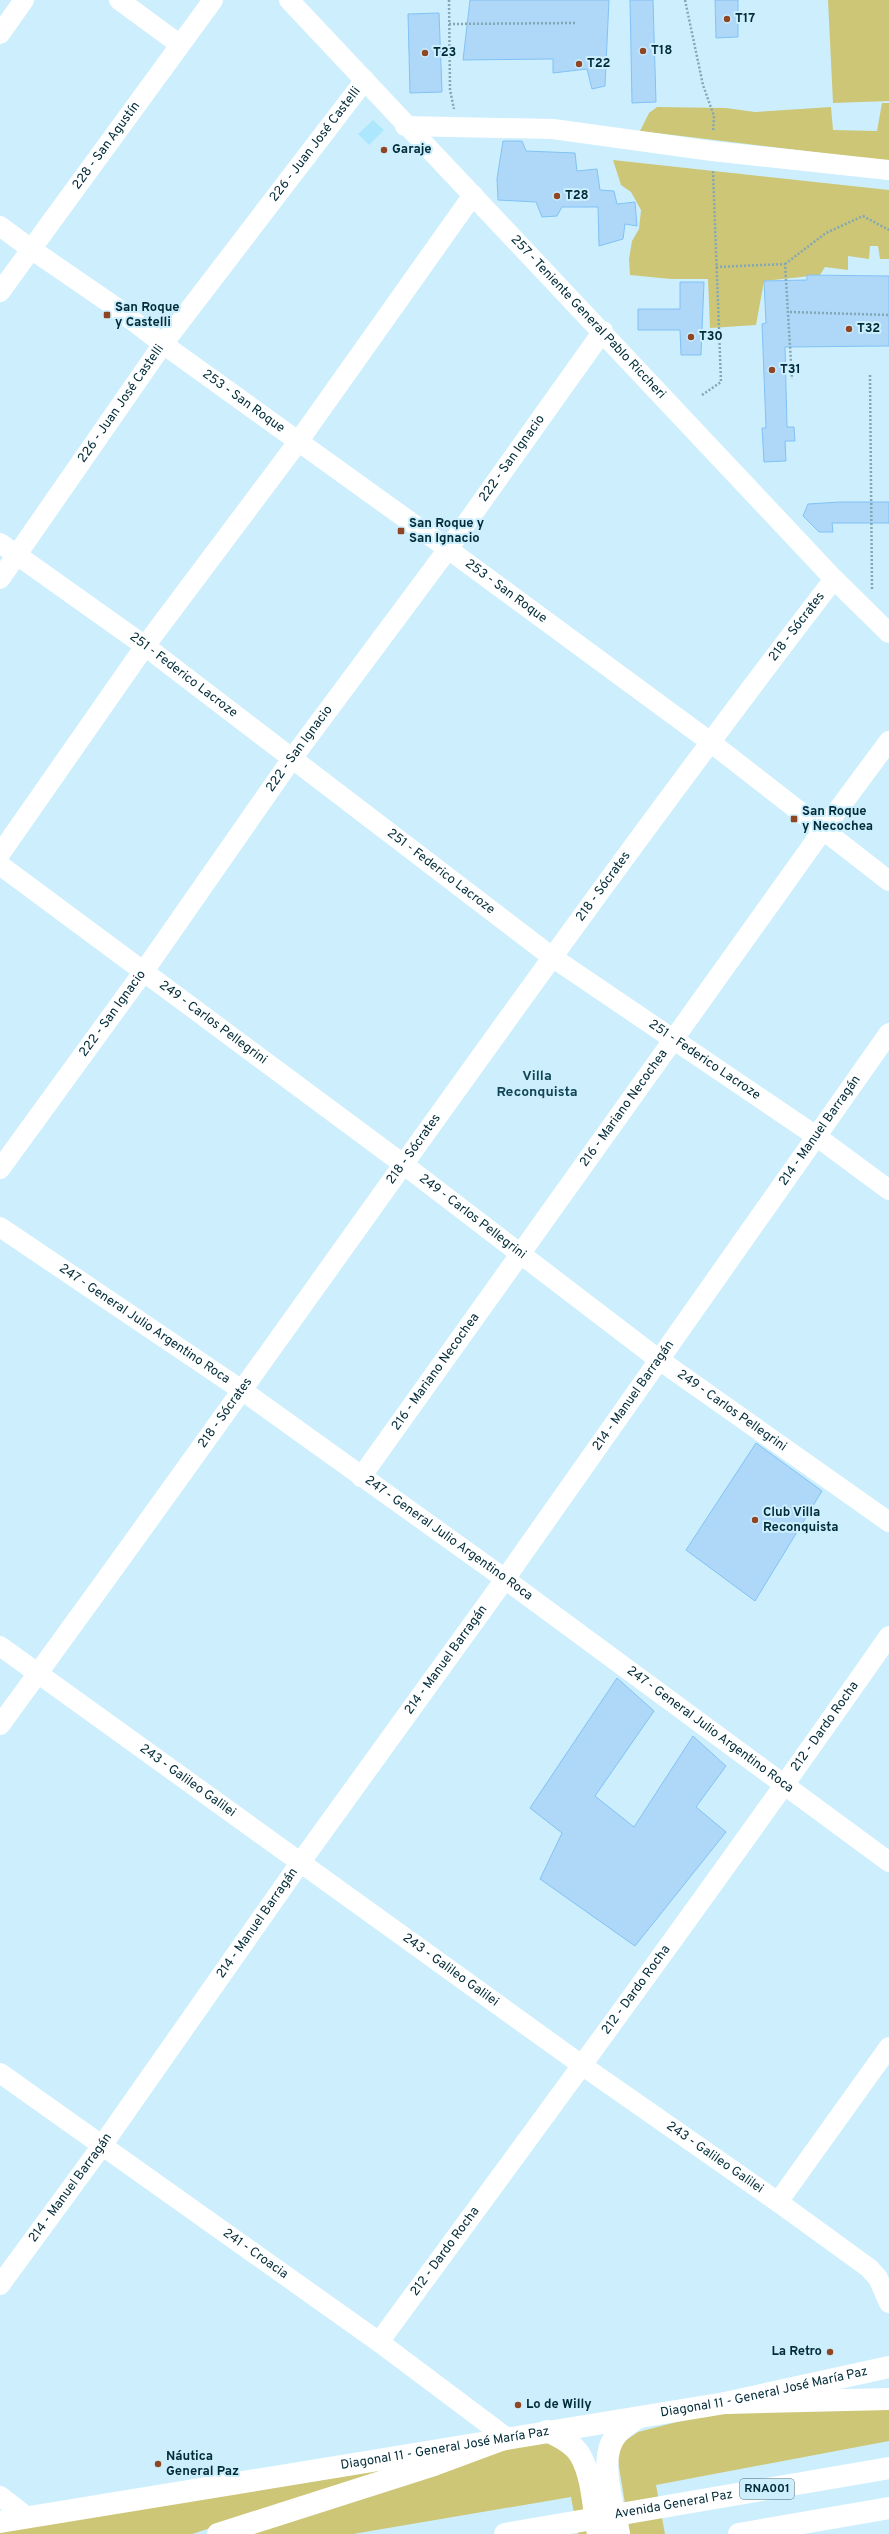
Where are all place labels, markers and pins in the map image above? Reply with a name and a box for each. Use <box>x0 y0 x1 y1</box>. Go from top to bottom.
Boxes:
place label: T17 <box>735 11 755 27</box>
marker: T17 <box>722 14 732 24</box>
place label: T18 <box>651 43 672 59</box>
place label: T23 <box>433 45 456 61</box>
marker: T18 <box>638 46 648 56</box>
marker: T23 <box>420 48 430 58</box>
place label: T22 <box>587 56 611 72</box>
marker: T22 <box>574 59 584 69</box>
place label: Garaje <box>392 142 432 158</box>
marker: Garaje <box>379 145 389 155</box>
place label: T28 <box>565 188 589 204</box>
marker: T28 <box>552 191 562 201</box>
place label: San Roque y Castelli <box>115 300 180 331</box>
marker: San Roque y Castelli <box>102 310 112 320</box>
place label: T32 <box>857 321 880 337</box>
marker: T32 <box>844 324 854 334</box>
place label: T30 <box>699 329 723 345</box>
marker: T30 <box>686 332 696 342</box>
place label: T31 <box>780 362 801 378</box>
marker: T31 <box>767 365 777 375</box>
place label: San Roque y San Ignacio <box>409 516 485 547</box>
marker: San Roque y San Ignacio <box>396 526 406 536</box>
place label: San Roque y Necochea <box>802 804 873 835</box>
marker: San Roque y Necochea <box>789 814 799 824</box>
place label: Club Villa Reconquista <box>763 1505 838 1536</box>
marker: Club Villa Reconquista <box>750 1515 760 1525</box>
place label: La Retro <box>771 2344 822 2360</box>
marker: La Retro <box>825 2347 835 2357</box>
place label: Lo de Willy <box>526 2397 592 2413</box>
marker: Lo de Willy <box>513 2400 523 2410</box>
place label: Náutica General Paz <box>166 2449 239 2480</box>
marker: Náutica General Paz <box>153 2459 163 2469</box>

